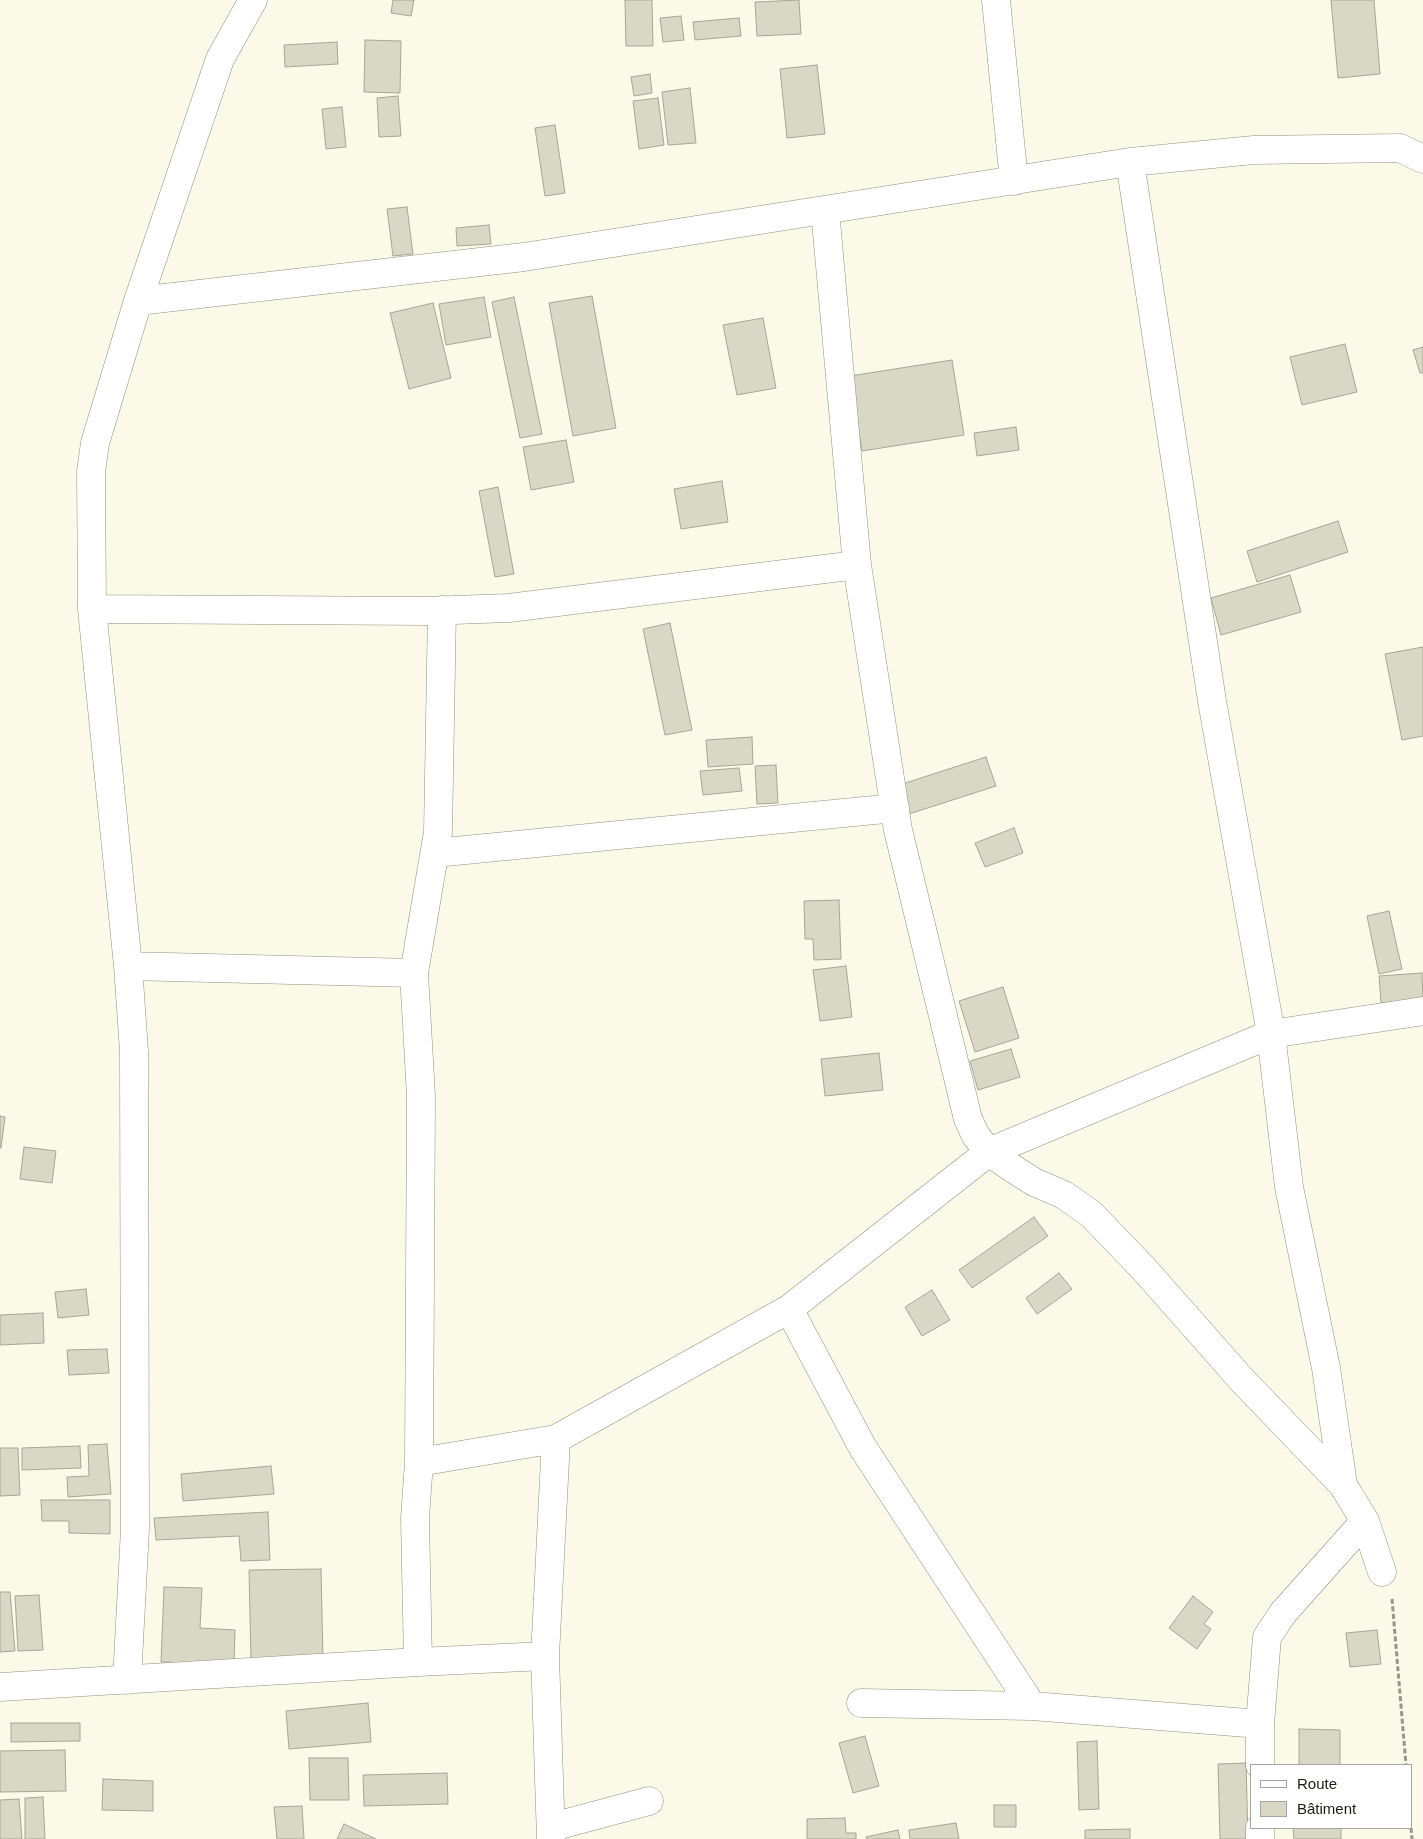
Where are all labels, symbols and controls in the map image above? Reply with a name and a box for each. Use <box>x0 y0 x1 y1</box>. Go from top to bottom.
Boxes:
legend <box>1250 1764 1413 1829</box>
text: Route <box>1297 1775 1337 1792</box>
text: Bâtiment <box>1297 1800 1356 1817</box>

